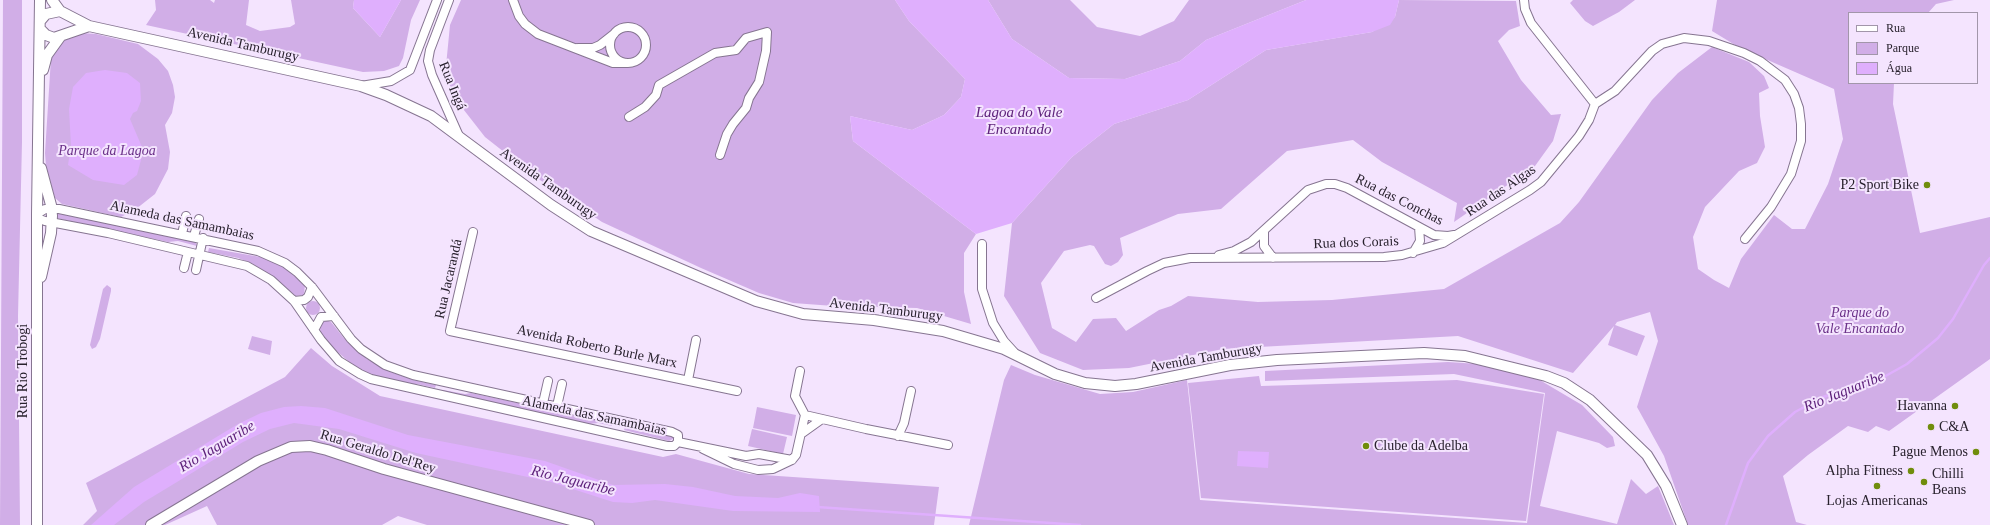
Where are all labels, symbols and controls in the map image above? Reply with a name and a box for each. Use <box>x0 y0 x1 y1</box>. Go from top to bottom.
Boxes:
legend <box>1848 12 1978 84</box>
text: Rua <box>1886 21 1905 35</box>
street label: Avenida Tamburugy <box>185 24 301 66</box>
text: Parque <box>1886 41 1919 55</box>
street label: Rua Ingá <box>435 59 469 113</box>
text: Água <box>1886 61 1912 75</box>
water label: Lagoa do Vale Encantado <box>976 104 1062 139</box>
park label: Parque da Lagoa <box>58 143 156 159</box>
street label: Avenida Tamburugy <box>496 144 600 224</box>
street label: Rua das Algas <box>1463 161 1539 221</box>
street label: Rua das Conchas <box>1352 171 1446 229</box>
place label: P2 Sport Bike <box>1840 177 1919 193</box>
marker: P2 Sport Bike <box>1922 180 1932 190</box>
street label: Alameda das Samambaias <box>108 198 256 244</box>
street label: Rua dos Corais <box>1313 233 1399 253</box>
street label: Rua Jacarandá <box>432 238 466 320</box>
street label: Avenida Tamburugy <box>828 295 944 325</box>
park label: Parque do Vale Encantado <box>1816 305 1904 338</box>
street label: Avenida Roberto Burle Marx <box>515 322 679 372</box>
street label: Rua Rio Trobogi <box>15 324 31 418</box>
street label: Avenida Tamburugy <box>1148 340 1264 376</box>
water label: Rio Jaguaribe <box>1801 368 1887 416</box>
street label: Alameda das Samambaias <box>520 393 668 439</box>
place label: Havanna <box>1897 398 1947 414</box>
marker: Havanna <box>1950 401 1960 411</box>
water label: Rio Jaguaribe <box>176 417 258 477</box>
place label: C&A <box>1939 419 1969 435</box>
marker: C&A <box>1926 422 1936 432</box>
street label: Rua Geraldo Del'Rey <box>318 426 438 478</box>
place label: Clube da Adelba <box>1374 438 1468 454</box>
marker: Clube da Adelba <box>1361 441 1371 451</box>
place label: Pague Menos <box>1892 444 1968 460</box>
marker: Pague Menos <box>1971 447 1981 457</box>
water label: Rio Jaguaribe <box>529 462 617 500</box>
place label: Alpha Fitness <box>1826 463 1903 479</box>
marker: Alpha Fitness <box>1906 466 1916 476</box>
place label: Chilli Beans <box>1932 466 1966 498</box>
marker: Chilli Beans <box>1919 477 1929 487</box>
marker: Lojas Americanas <box>1872 481 1882 491</box>
place label: Lojas Americanas <box>1826 493 1928 509</box>

